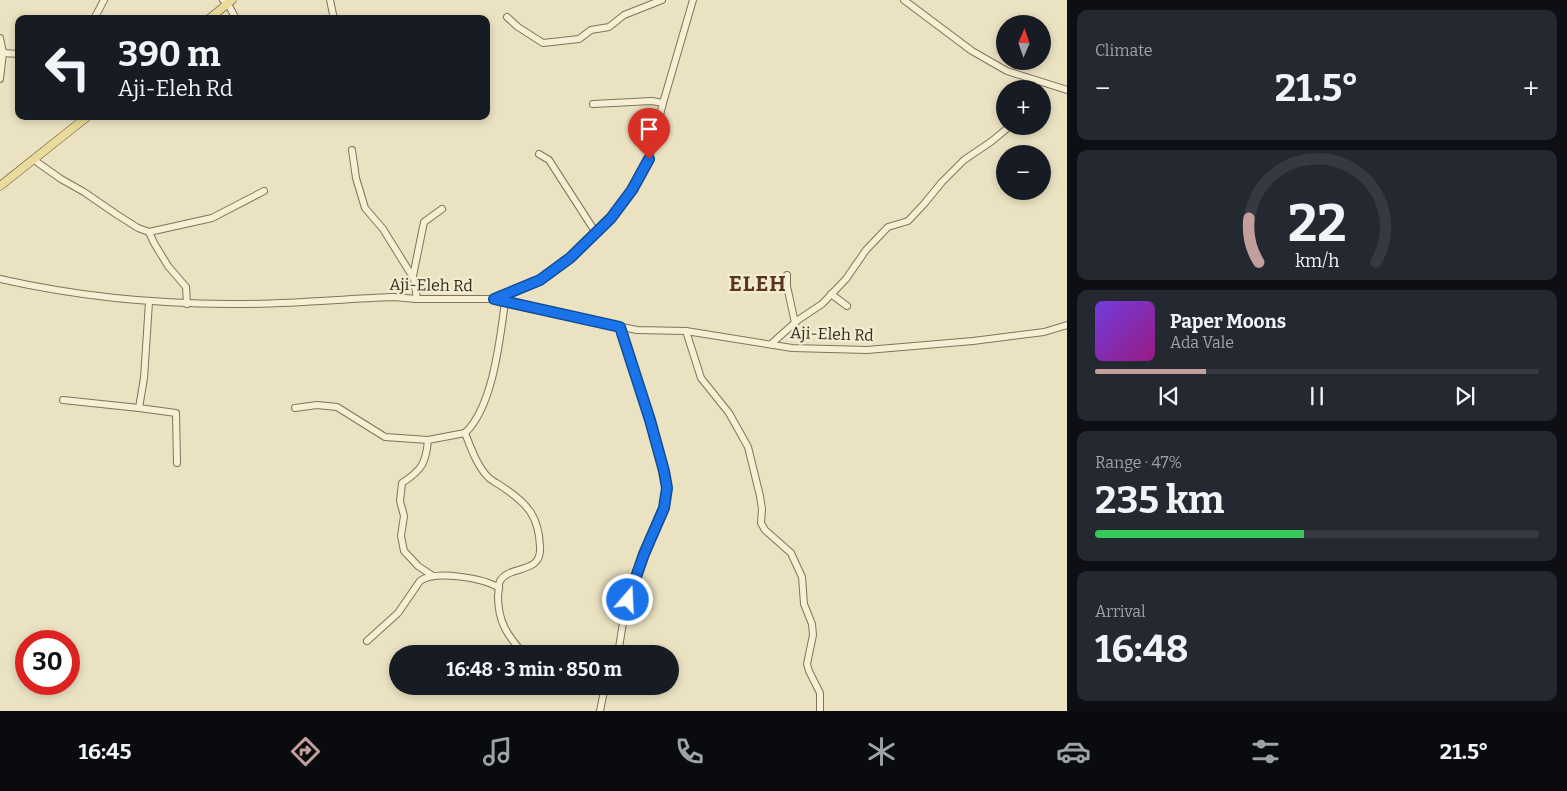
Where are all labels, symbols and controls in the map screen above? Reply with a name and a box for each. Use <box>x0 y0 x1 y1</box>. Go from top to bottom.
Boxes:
north arrow <box>996 15 1051 70</box>
map controls <box>996 15 1051 200</box>
text: 390 m <box>118 33 221 75</box>
icon: left <box>35 35 100 100</box>
text: Climate <box>1095 41 1153 60</box>
text: 21.5° <box>1275 65 1359 111</box>
text: − <box>1095 72 1110 105</box>
text: + <box>1523 72 1539 105</box>
text: Aji-Eleh Rd <box>118 75 233 102</box>
button: + <box>996 80 1051 135</box>
pin <box>628 108 670 159</box>
icon: arrive <box>635 115 663 143</box>
button: − <box>996 145 1051 200</box>
text: 22 <box>1288 192 1346 255</box>
text: km/h <box>1295 250 1339 272</box>
district label: ELEH <box>729 271 787 297</box>
street label: Aji-Eleh Rd <box>389 275 473 295</box>
text: Paper Moons <box>1170 310 1286 333</box>
street label: Aji-Eleh Rd <box>790 323 875 345</box>
text: Ada Vale <box>1170 333 1234 352</box>
icon: previous <box>1155 382 1183 410</box>
icon: pause <box>1303 382 1331 410</box>
icon: next <box>1451 382 1479 410</box>
text: Range · 47% <box>1095 453 1182 472</box>
text: 235 km <box>1095 477 1224 523</box>
position arrow <box>601 573 653 625</box>
text: Arrival <box>1095 602 1146 621</box>
text: 16:48 <box>1095 626 1189 672</box>
speed limit sign: 30 <box>15 630 80 695</box>
text: 16:48 · 3 min · 850 m <box>446 658 622 681</box>
icon: directions <box>288 734 323 769</box>
icon: music <box>480 734 515 769</box>
icon: phone <box>672 734 707 769</box>
icon: climate <box>864 734 899 769</box>
icon: car <box>1056 734 1091 769</box>
icon: filters <box>1248 734 1283 769</box>
text: 16:45 <box>78 738 132 765</box>
text: 21.5° <box>1440 738 1488 765</box>

